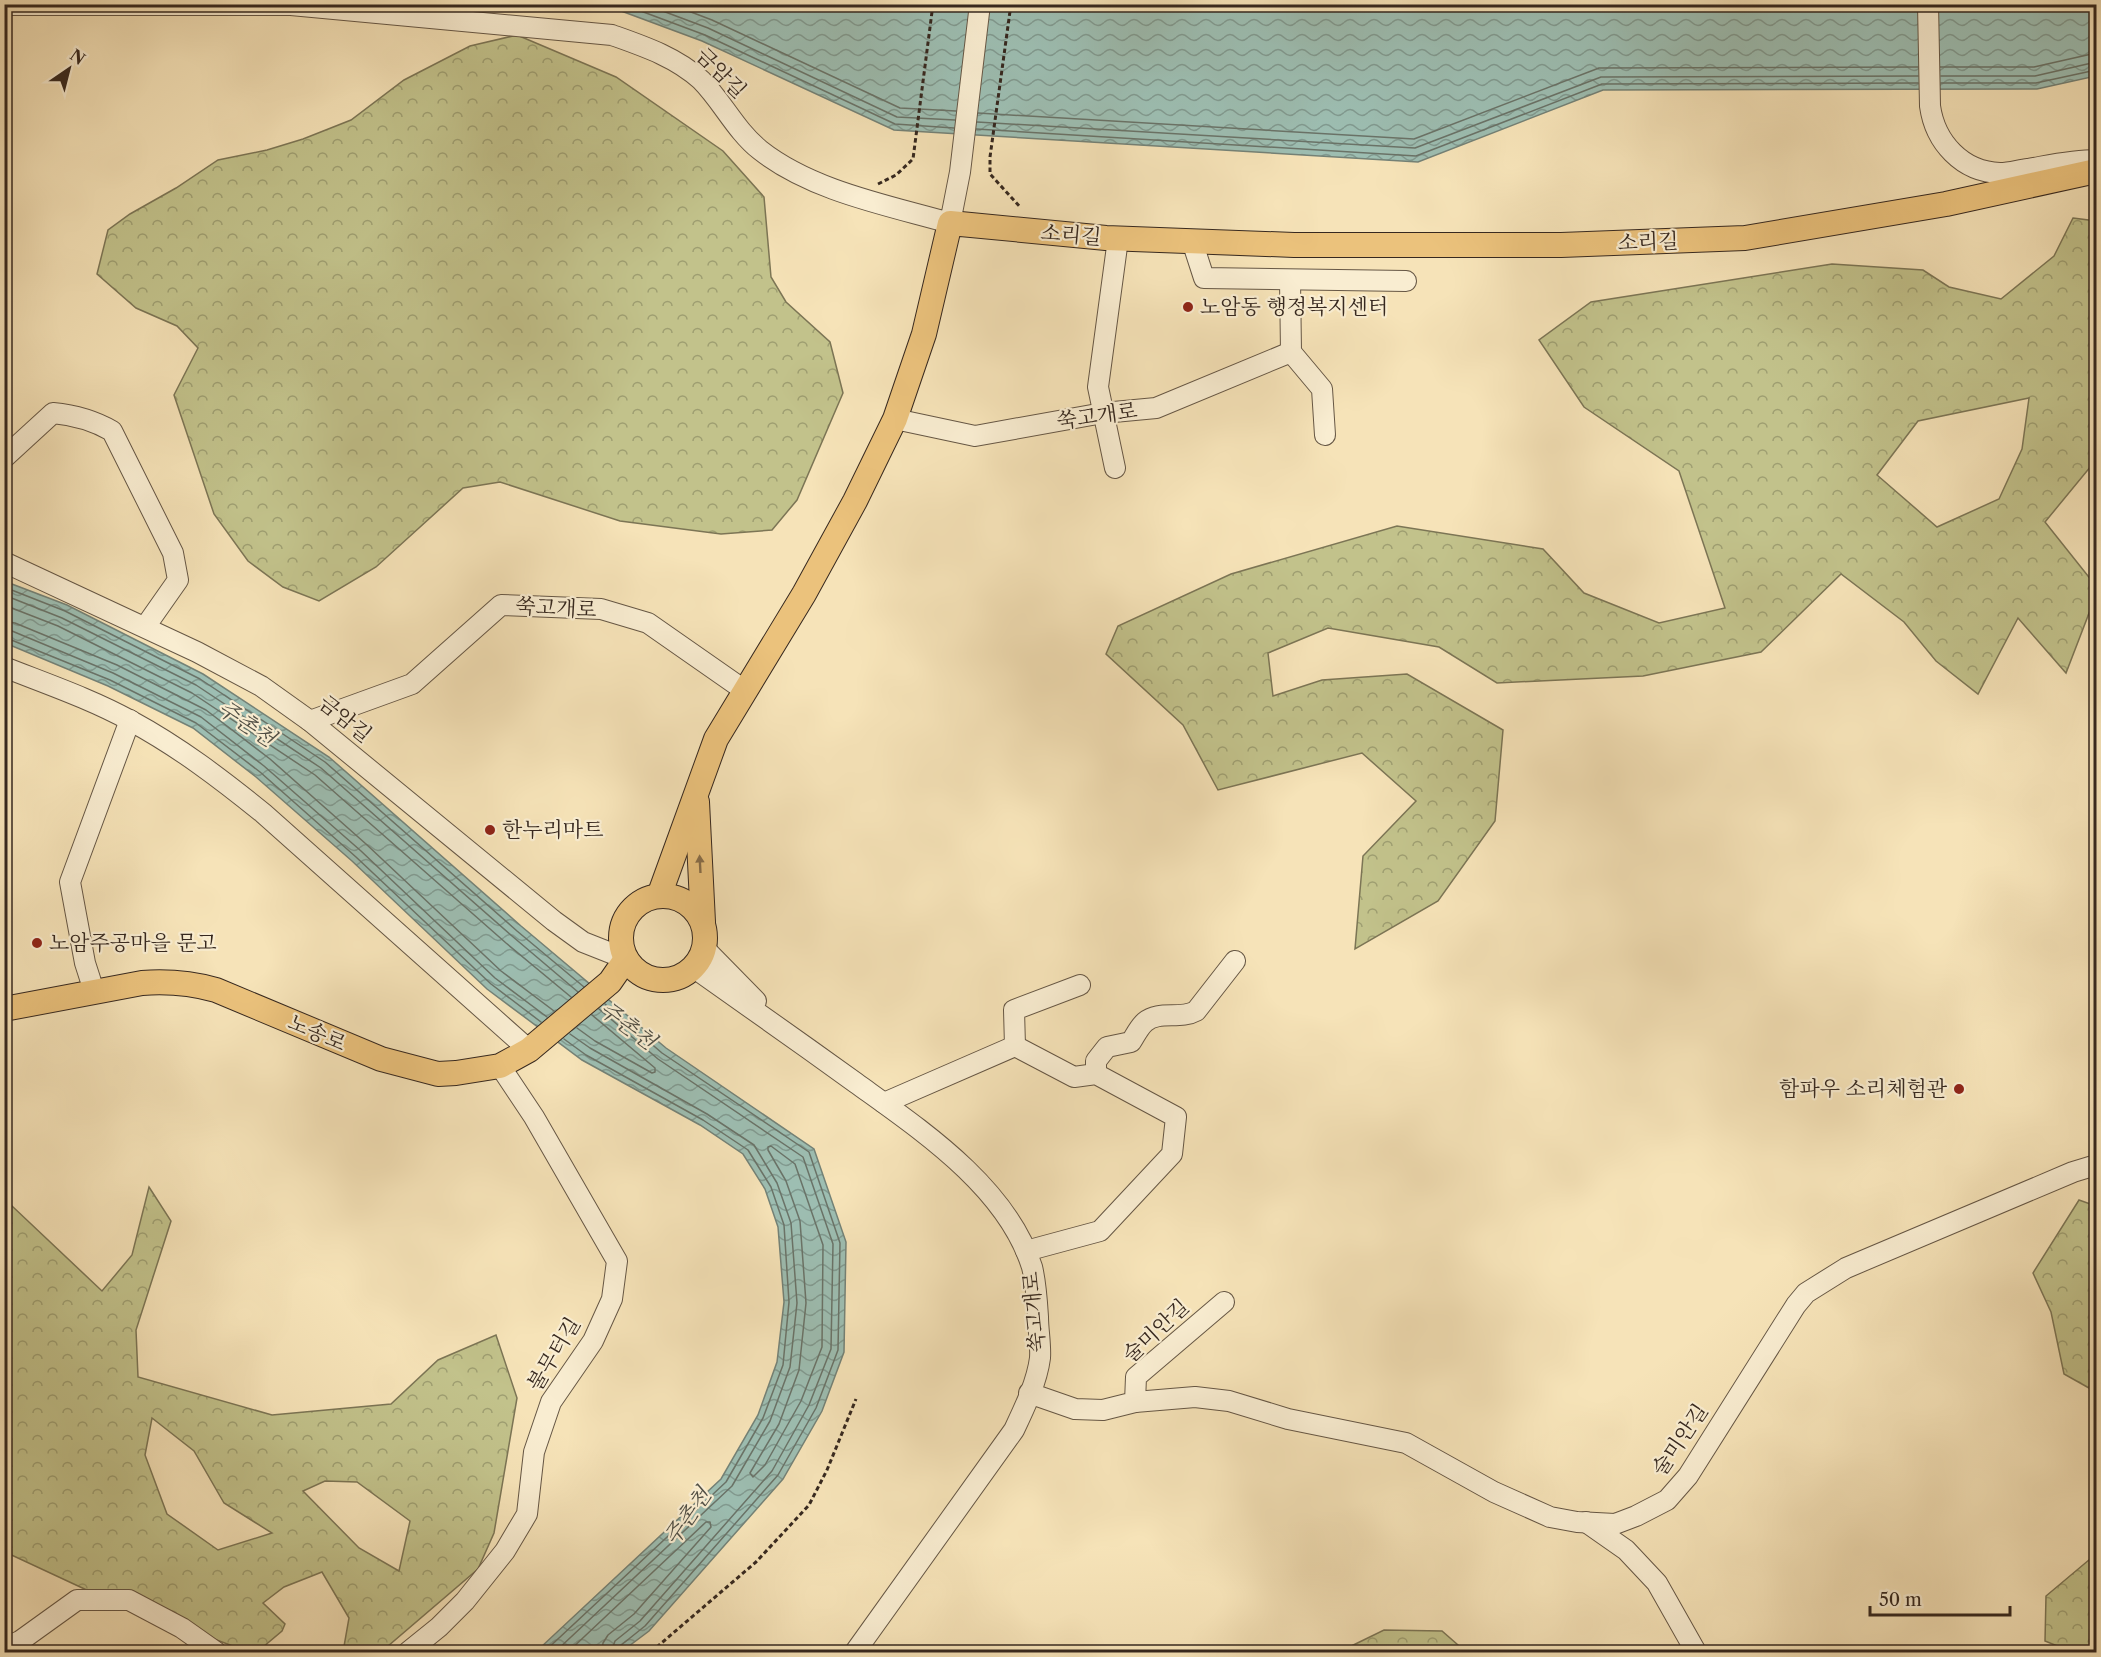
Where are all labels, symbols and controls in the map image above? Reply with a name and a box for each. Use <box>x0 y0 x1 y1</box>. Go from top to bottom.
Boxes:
north arrow <box>39 39 99 99</box>
street label: 금암길 <box>691 42 752 103</box>
text: N <box>66 45 89 69</box>
street label: 소리길 <box>1040 219 1102 250</box>
street label: 소리길 <box>1617 228 1679 255</box>
place label: 노암동 행정복지센터 <box>1200 294 1388 319</box>
marker: 노암동 행정복지센터 <box>1181 300 1195 314</box>
street label: 쑥고개로 <box>1055 397 1139 434</box>
street label: 쑥고개로 <box>515 593 597 622</box>
street label: 금암길 <box>314 690 377 747</box>
water label: 주촌천 <box>213 694 282 753</box>
place label: 한누리마트 <box>502 817 603 842</box>
marker: 한누리마트 <box>483 823 497 837</box>
one-way arrow <box>695 854 704 873</box>
place label: 노암주공마을 문고 <box>49 930 217 955</box>
marker: 노암주공마을 문고 <box>30 936 44 950</box>
water label: 주촌천 <box>594 995 663 1056</box>
street label: 노송로 <box>284 1009 350 1056</box>
place label: 함파우 소리체험관 <box>1779 1076 1948 1101</box>
marker: 함파우 소리체험관 <box>1952 1082 1966 1096</box>
street label: 쑥고개로 <box>1018 1271 1049 1354</box>
street label: 술미안길 <box>1117 1294 1194 1367</box>
street label: 불무터길 <box>522 1313 585 1395</box>
street label: 술미안길 <box>1647 1399 1713 1480</box>
water label: 주촌천 <box>658 1481 718 1550</box>
scale bar <box>1870 1579 2010 1617</box>
text: 50 m <box>1879 1589 1922 1611</box>

